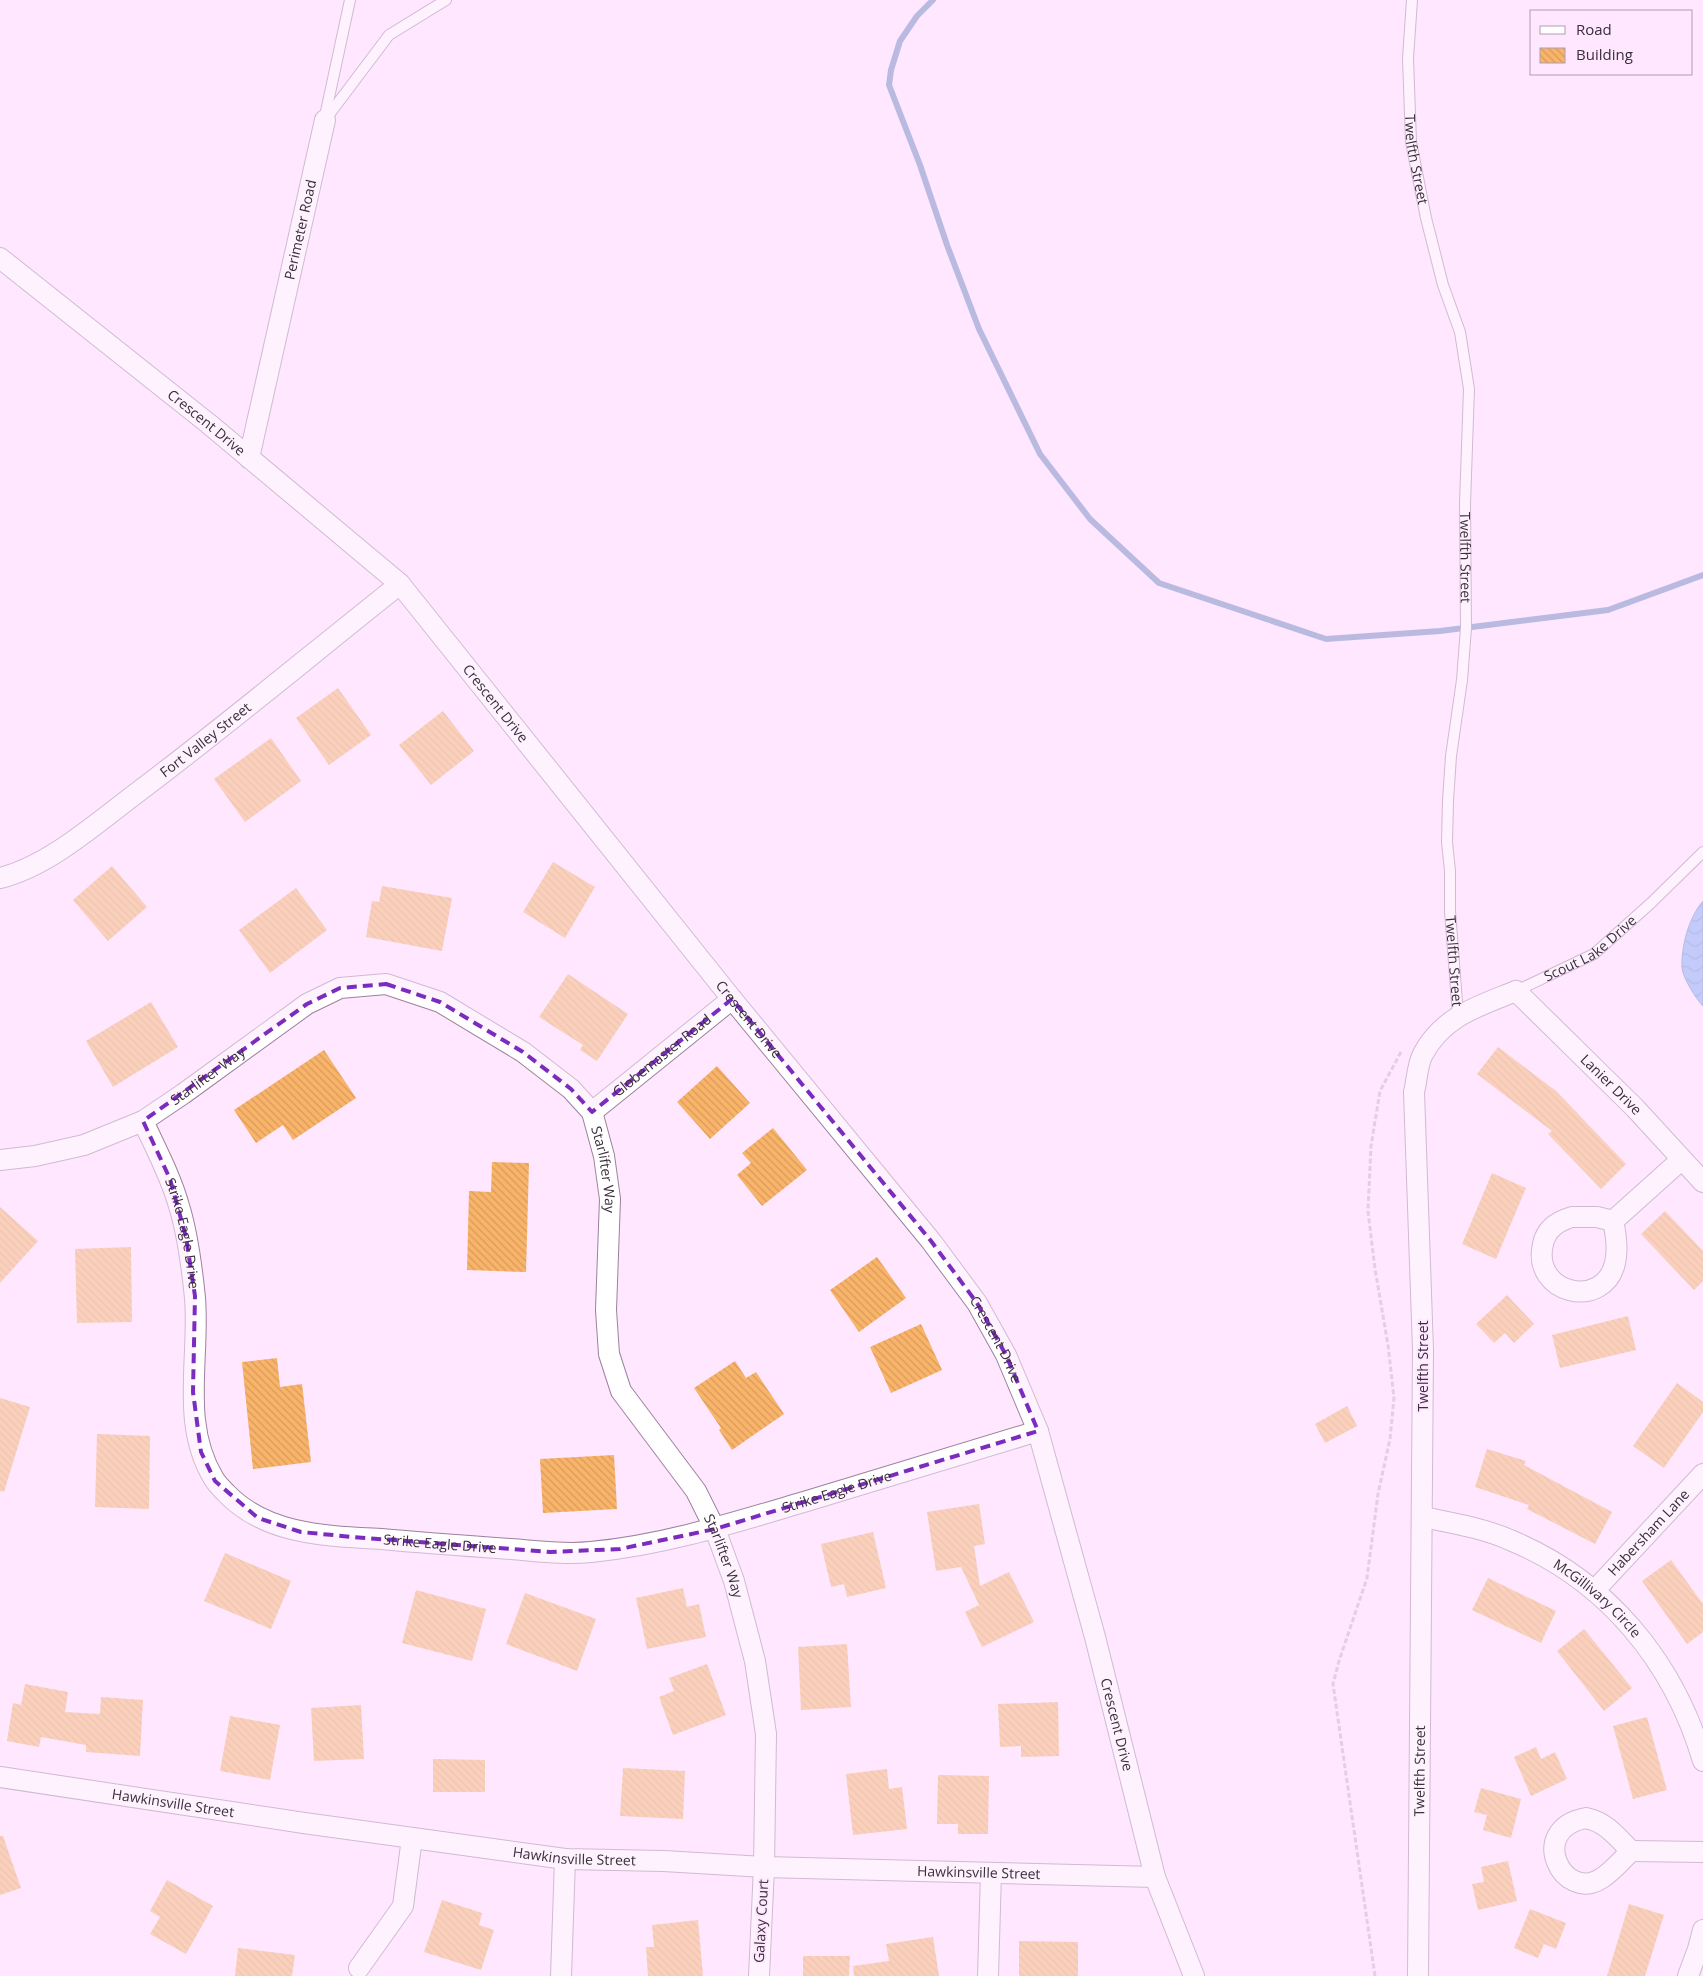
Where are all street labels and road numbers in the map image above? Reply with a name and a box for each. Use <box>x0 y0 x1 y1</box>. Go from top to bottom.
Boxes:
street label: Twelfth Street <box>1401 114 1433 206</box>
street label: Perimeter Road <box>279 178 320 281</box>
street label: Crescent Drive <box>164 385 250 460</box>
street label: Twelfth Street <box>1456 512 1476 603</box>
street label: Crescent Drive <box>459 660 533 746</box>
street label: Fort Valley Street <box>156 698 255 781</box>
street label: Scout Lake Drive <box>1540 911 1640 985</box>
street label: Twelfth Street <box>1441 915 1467 1007</box>
street label: Crescent Drive <box>712 976 787 1062</box>
street label: Globemaster Road <box>608 1009 715 1101</box>
street label: Starlifter Way <box>166 1042 249 1109</box>
street label: Lanier Drive <box>1577 1050 1646 1119</box>
street label: Starlifter Way <box>587 1124 620 1214</box>
street label: Strike Eagle Drive <box>161 1175 204 1290</box>
street label: Crescent Drive <box>966 1292 1027 1385</box>
street label: Twelfth Street <box>1413 1321 1432 1411</box>
street label: Strike Eagle Drive <box>780 1466 894 1517</box>
street label: Habersham Lane <box>1603 1485 1693 1579</box>
street label: Starlifter Way <box>700 1511 748 1601</box>
street label: Strike Eagle Drive <box>383 1529 497 1557</box>
street label: McGillivary Circle <box>1550 1554 1646 1641</box>
street label: Crescent Drive <box>1097 1676 1138 1773</box>
street label: Twelfth Street <box>1409 1725 1429 1817</box>
street label: Hawkinsville Street <box>111 1784 236 1821</box>
street label: Hawkinsville Street <box>512 1842 636 1869</box>
street label: Hawkinsville Street <box>917 1861 1041 1883</box>
street label: Galaxy Court <box>749 1879 772 1963</box>

